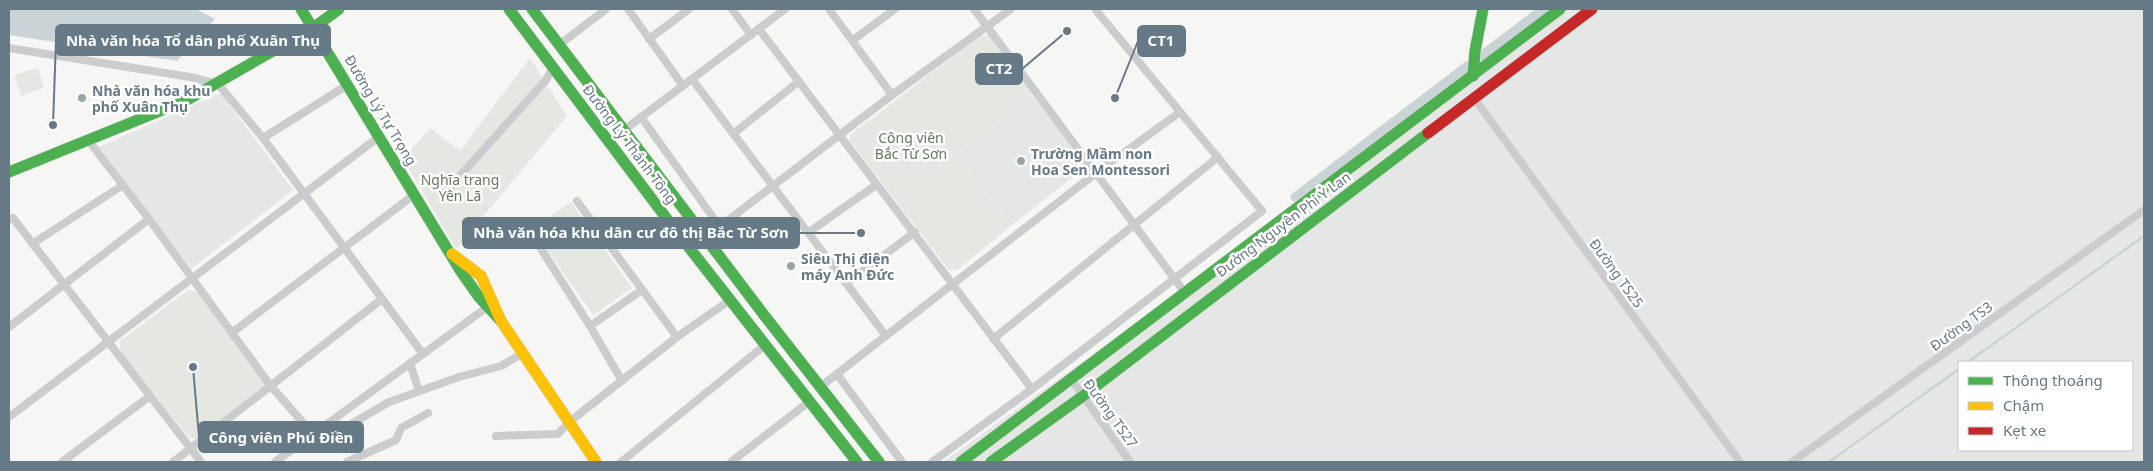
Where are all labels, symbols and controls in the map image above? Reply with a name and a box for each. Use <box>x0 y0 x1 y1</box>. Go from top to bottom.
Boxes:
callout: Nhà văn hóa Tổ dân phố Xuân Thụ <box>56 25 330 55</box>
callout: CT1 <box>1138 26 1185 56</box>
text: Nhà văn hóa Tổ dân phố Xuân Thụ <box>66 30 320 50</box>
text: CT1 <box>1148 30 1174 50</box>
street label: Đường Lý Tự Trọng <box>340 51 422 169</box>
callout: CT2 <box>976 54 1022 84</box>
text: CT2 <box>986 58 1013 78</box>
street label: Đường Lý Thánh Tông <box>579 80 681 208</box>
place label: Nhà văn hóa khu phố Xuân Thụ <box>92 81 210 116</box>
marker: Nhà văn hóa khu phố Xuân Thụ <box>76 92 88 104</box>
park label: Công viên Bắc Từ Sơn <box>875 128 947 163</box>
place label: Trường Mầm non Hoa Sen Montessori <box>1031 144 1170 179</box>
marker: Trường Mầm non Hoa Sen Montessori <box>1015 155 1027 167</box>
street label: Đường Nguyên Phi Ỷ Lan <box>1212 167 1354 281</box>
park label: Nghĩa trang Yên Lã <box>421 170 499 205</box>
callout: Nhà văn hóa khu dân cư đô thị Bắc Từ Sơn <box>463 218 799 248</box>
text: Nhà văn hóa khu dân cư đô thị Bắc Từ Sơn <box>473 222 789 242</box>
street label: Đường TS25 <box>1586 235 1648 311</box>
place label: Siêu Thị điện máy Anh Đức <box>801 249 894 284</box>
marker: Siêu Thị điện máy Anh Đức <box>785 260 797 272</box>
street label: Đường TS3 <box>1926 297 1996 355</box>
legend <box>1958 361 2133 451</box>
text: Thông thoáng <box>2003 370 2103 390</box>
street label: Đường TS27 <box>1080 375 1142 451</box>
text: Chậm <box>2003 395 2044 415</box>
text: Kẹt xe <box>2003 420 2046 440</box>
callout: Công viên Phú Điền <box>199 422 363 452</box>
text: Công viên Phú Điền <box>209 427 353 447</box>

